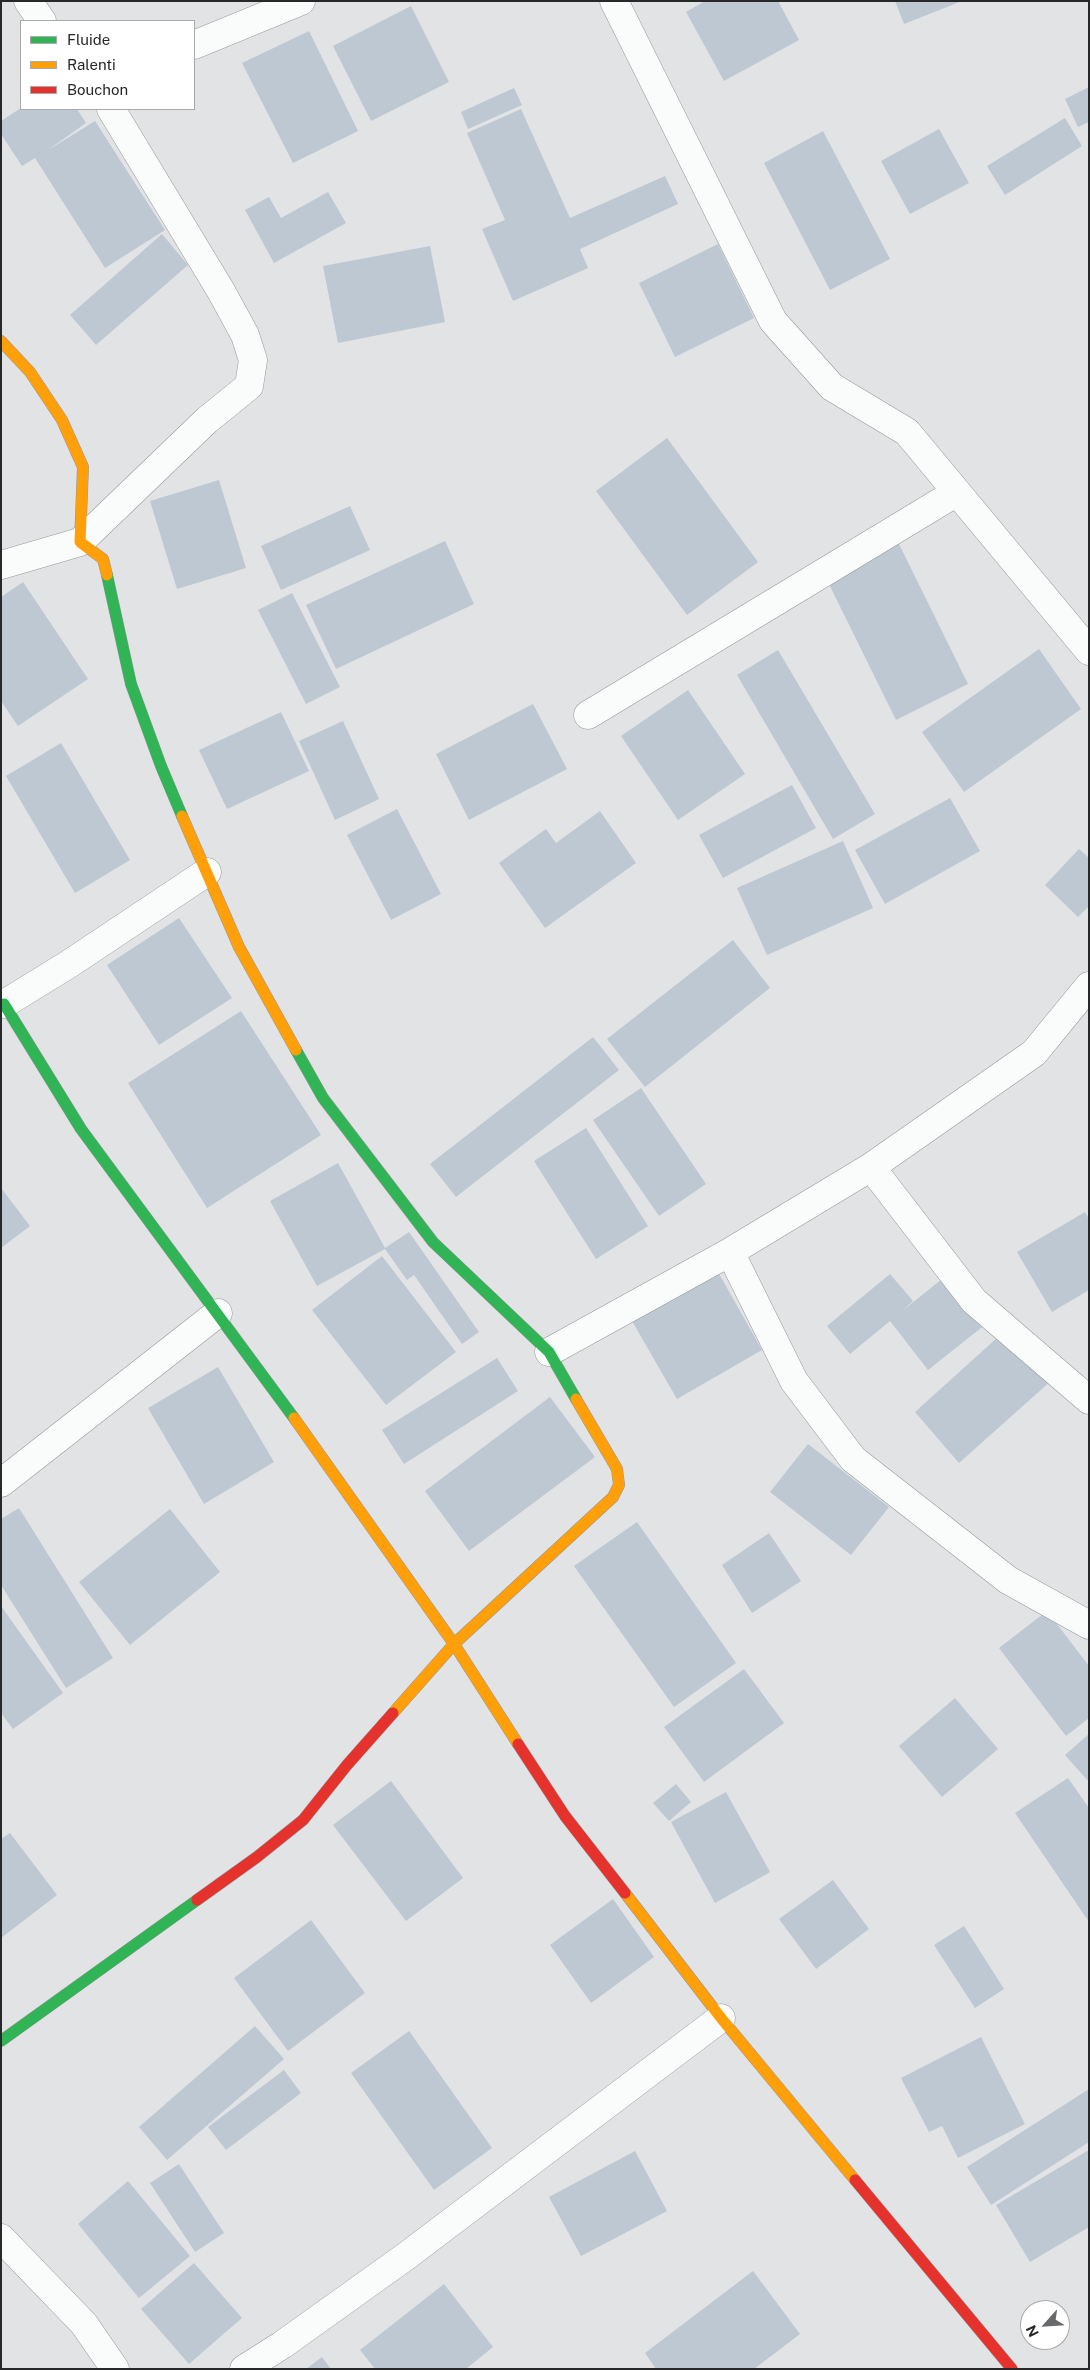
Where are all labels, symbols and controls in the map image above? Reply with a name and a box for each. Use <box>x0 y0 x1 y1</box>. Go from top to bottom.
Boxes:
legend <box>20 20 195 110</box>
text: Fluide <box>67 31 110 48</box>
text: Ralenti <box>67 56 116 73</box>
text: Bouchon <box>67 81 128 98</box>
north arrow <box>1020 2300 1070 2350</box>
text: N <box>1023 2323 1042 2340</box>

